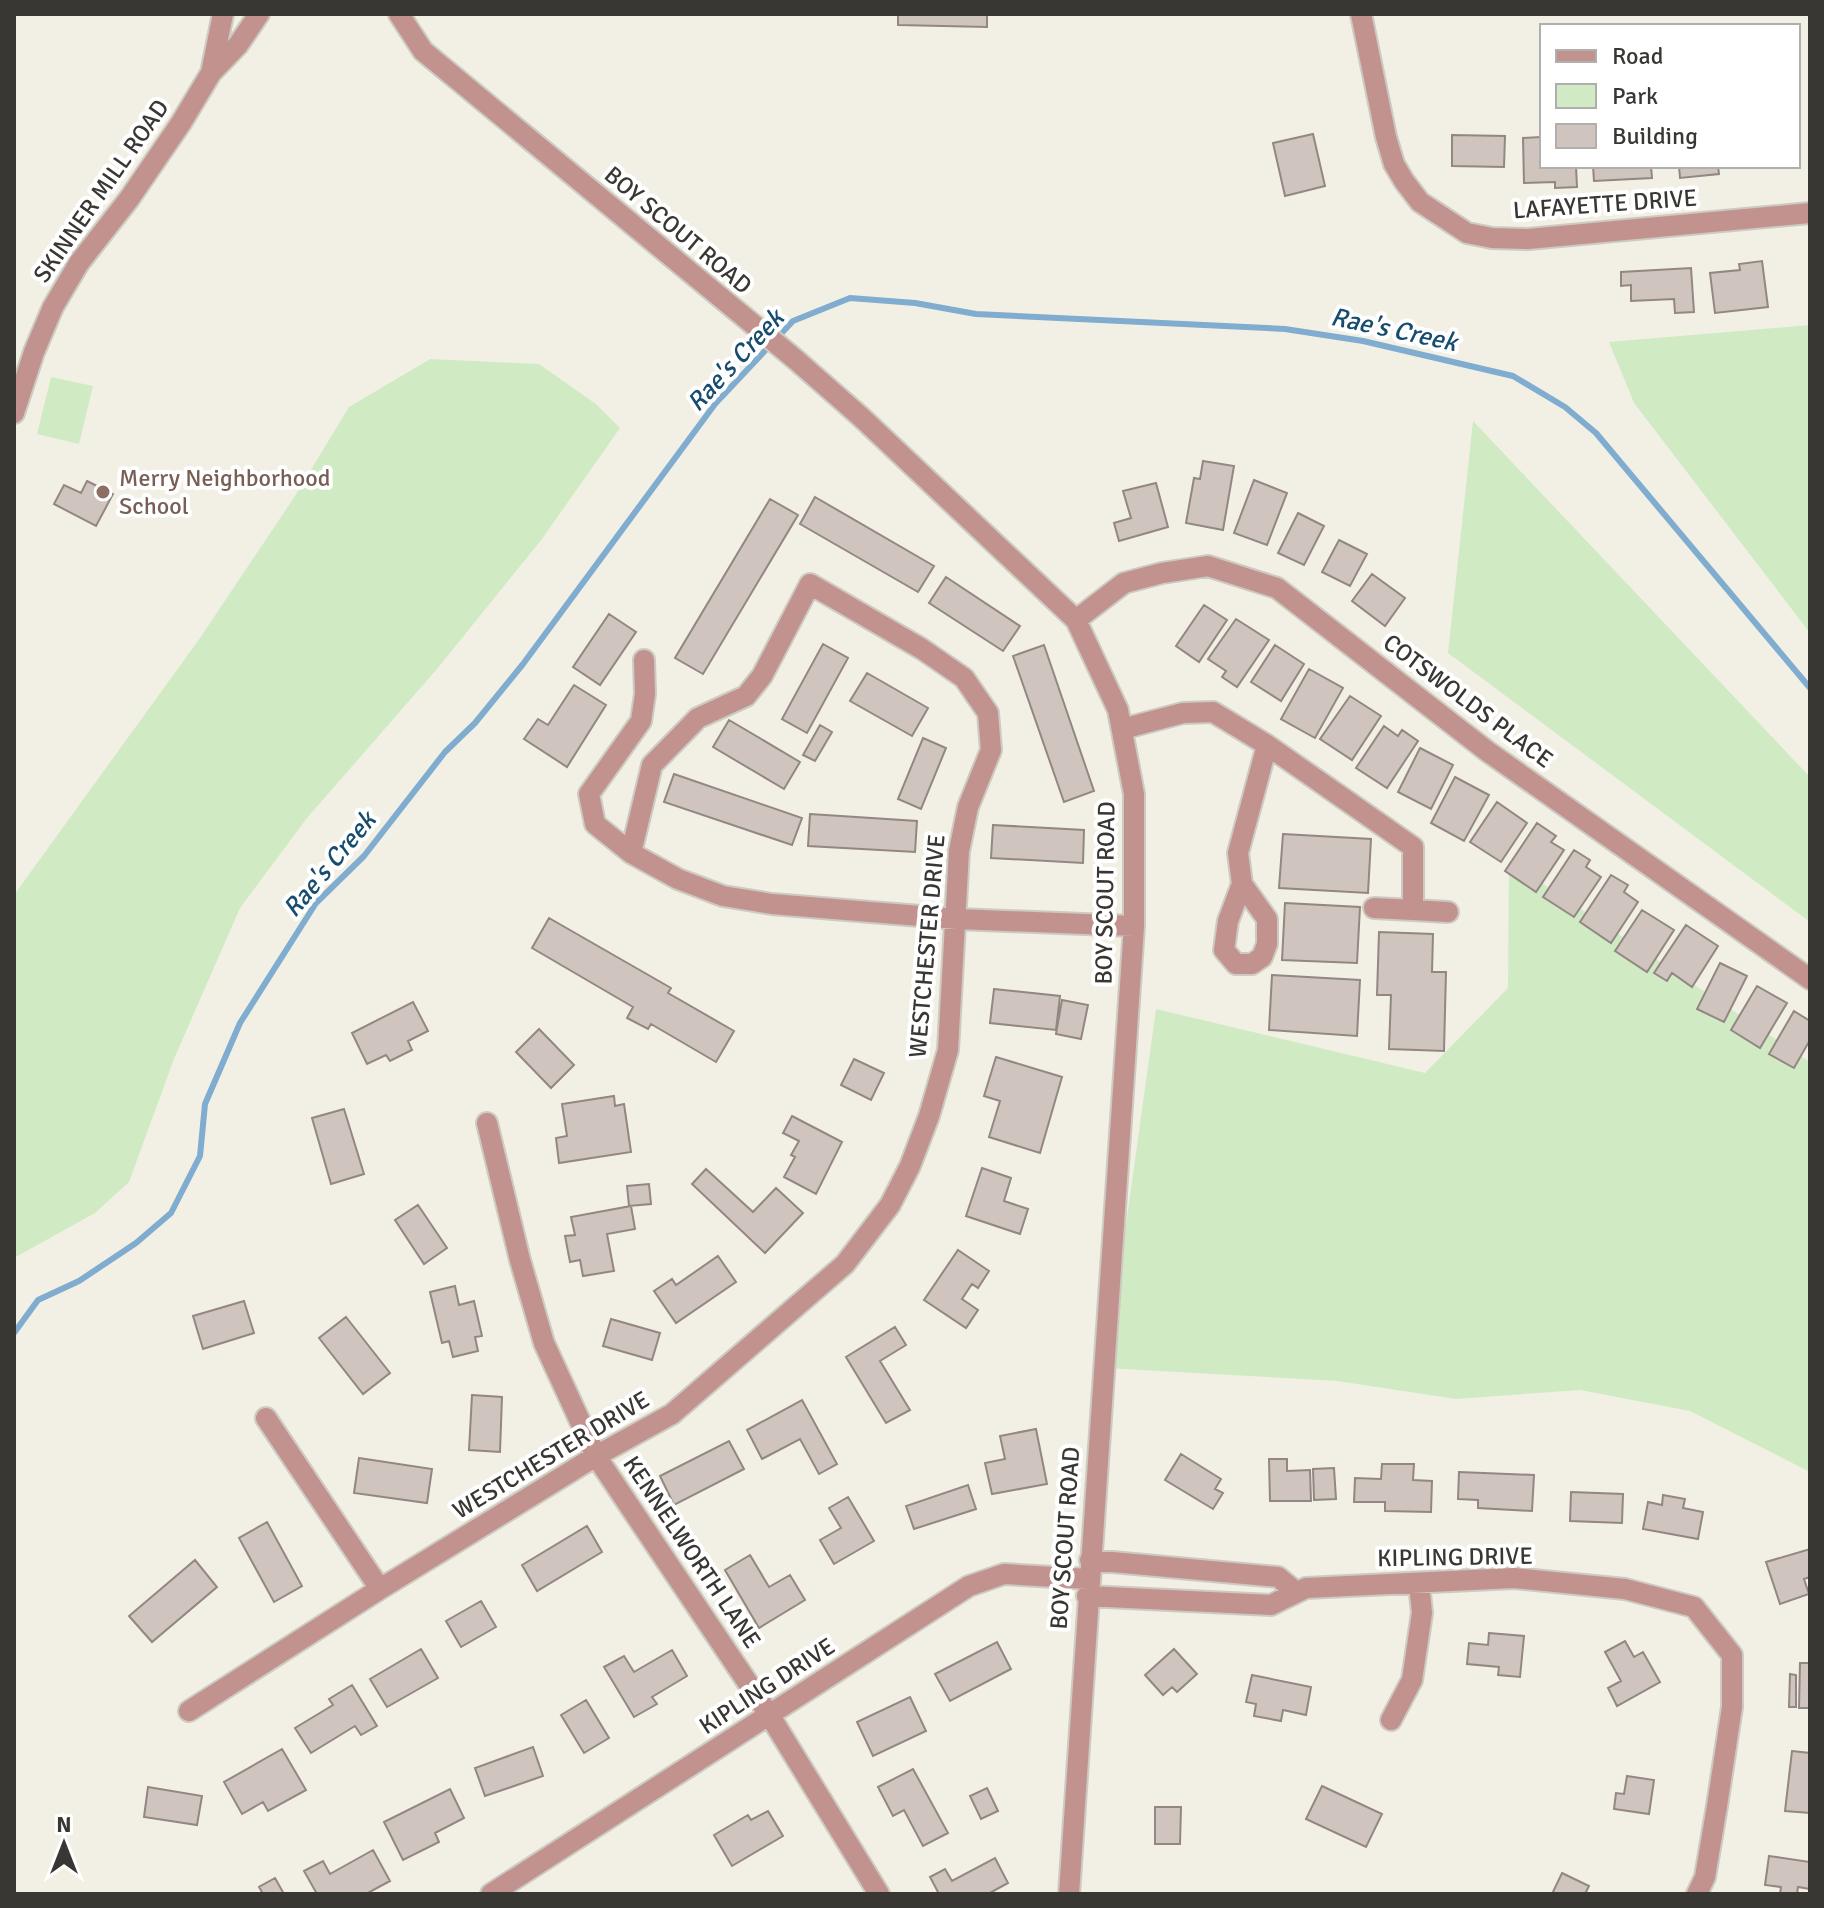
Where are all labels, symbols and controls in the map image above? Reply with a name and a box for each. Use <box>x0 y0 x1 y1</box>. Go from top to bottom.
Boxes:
legend <box>1540 24 1800 168</box>
text: Road <box>1612 41 1663 71</box>
text: Park <box>1612 81 1658 111</box>
street label: SKINNER MILL ROAD <box>27 94 175 288</box>
text: Building <box>1612 121 1698 151</box>
street label: BOY SCOUT ROAD <box>598 160 758 300</box>
street label: LAFAYETTE DRIVE <box>1512 183 1698 225</box>
water label: Rae's Creek <box>1328 301 1462 359</box>
water label: Rae's Creek <box>680 302 792 418</box>
place label: Merry Neighborhood School <box>119 463 330 521</box>
marker: Merry Neighborhood School <box>94 483 112 501</box>
street label: COTSWOLDS PLACE <box>1377 627 1559 775</box>
street label: BOY SCOUT ROAD <box>1088 801 1122 985</box>
water label: Rae's Creek <box>276 804 384 924</box>
street label: WESTCHESTER DRIVE <box>902 833 952 1059</box>
street label: WESTCHESTER DRIVE <box>447 1384 655 1526</box>
street label: BOY SCOUT ROAD <box>1044 1446 1086 1630</box>
street label: KENNELWORTH LANE <box>616 1450 768 1654</box>
street label: KIPLING DRIVE <box>1377 1541 1533 1573</box>
street label: KIPLING DRIVE <box>694 1631 840 1741</box>
north arrow <box>24 1804 104 1884</box>
text: N <box>56 1811 72 1838</box>

